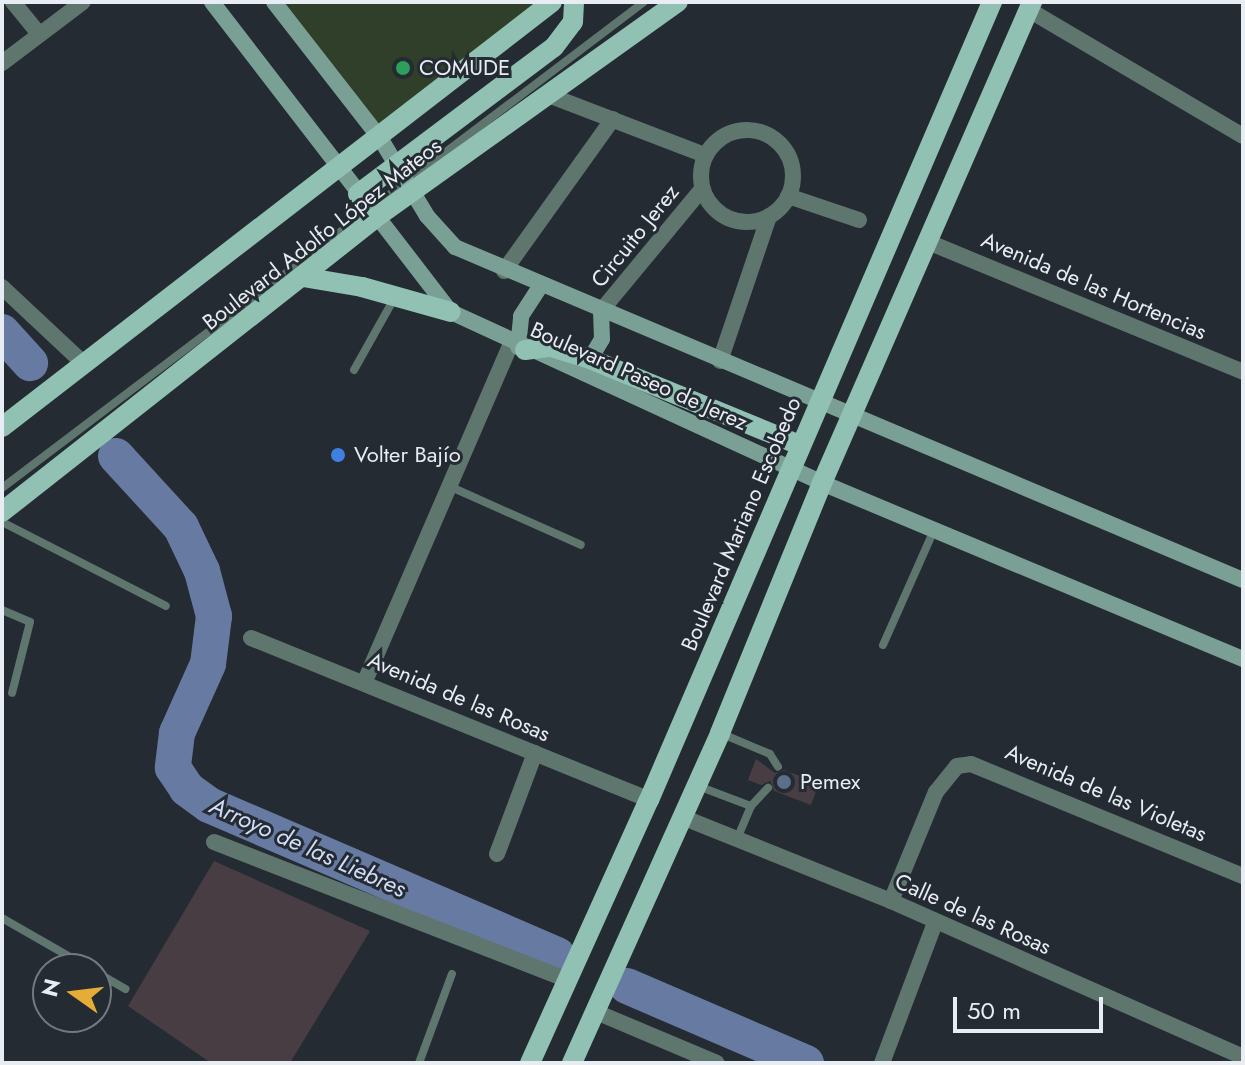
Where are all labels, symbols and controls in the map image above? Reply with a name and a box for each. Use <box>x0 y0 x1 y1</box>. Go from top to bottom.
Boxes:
place label: COMUDE <box>419 55 510 81</box>
marker: COMUDE <box>394 59 412 77</box>
street label: Boulevard Adolfo López Mateos <box>197 132 447 336</box>
street label: Circuito Jerez <box>586 179 684 293</box>
street label: Avenida de las Hortencias <box>978 227 1210 345</box>
street label: Boulevard Paseo de Jerez <box>526 316 752 436</box>
street label: Boulevard Mariano Escobedo <box>675 393 807 655</box>
place label: Volter Bajío <box>354 442 461 468</box>
marker: Volter Bajío <box>329 446 347 464</box>
street label: Avenida de las Rosas <box>364 647 554 747</box>
street label: Avenida de las Violetas <box>1001 739 1211 847</box>
place label: Pemex <box>800 769 860 795</box>
marker: Pemex <box>775 773 793 791</box>
water label: Arroyo de las Liebres <box>205 791 411 903</box>
street label: Calle de las Rosas <box>891 868 1055 960</box>
north arrow <box>32 953 112 1033</box>
text: N <box>33 975 68 1000</box>
scale bar <box>957 981 1107 1031</box>
text: 50 m <box>967 993 1021 1028</box>

